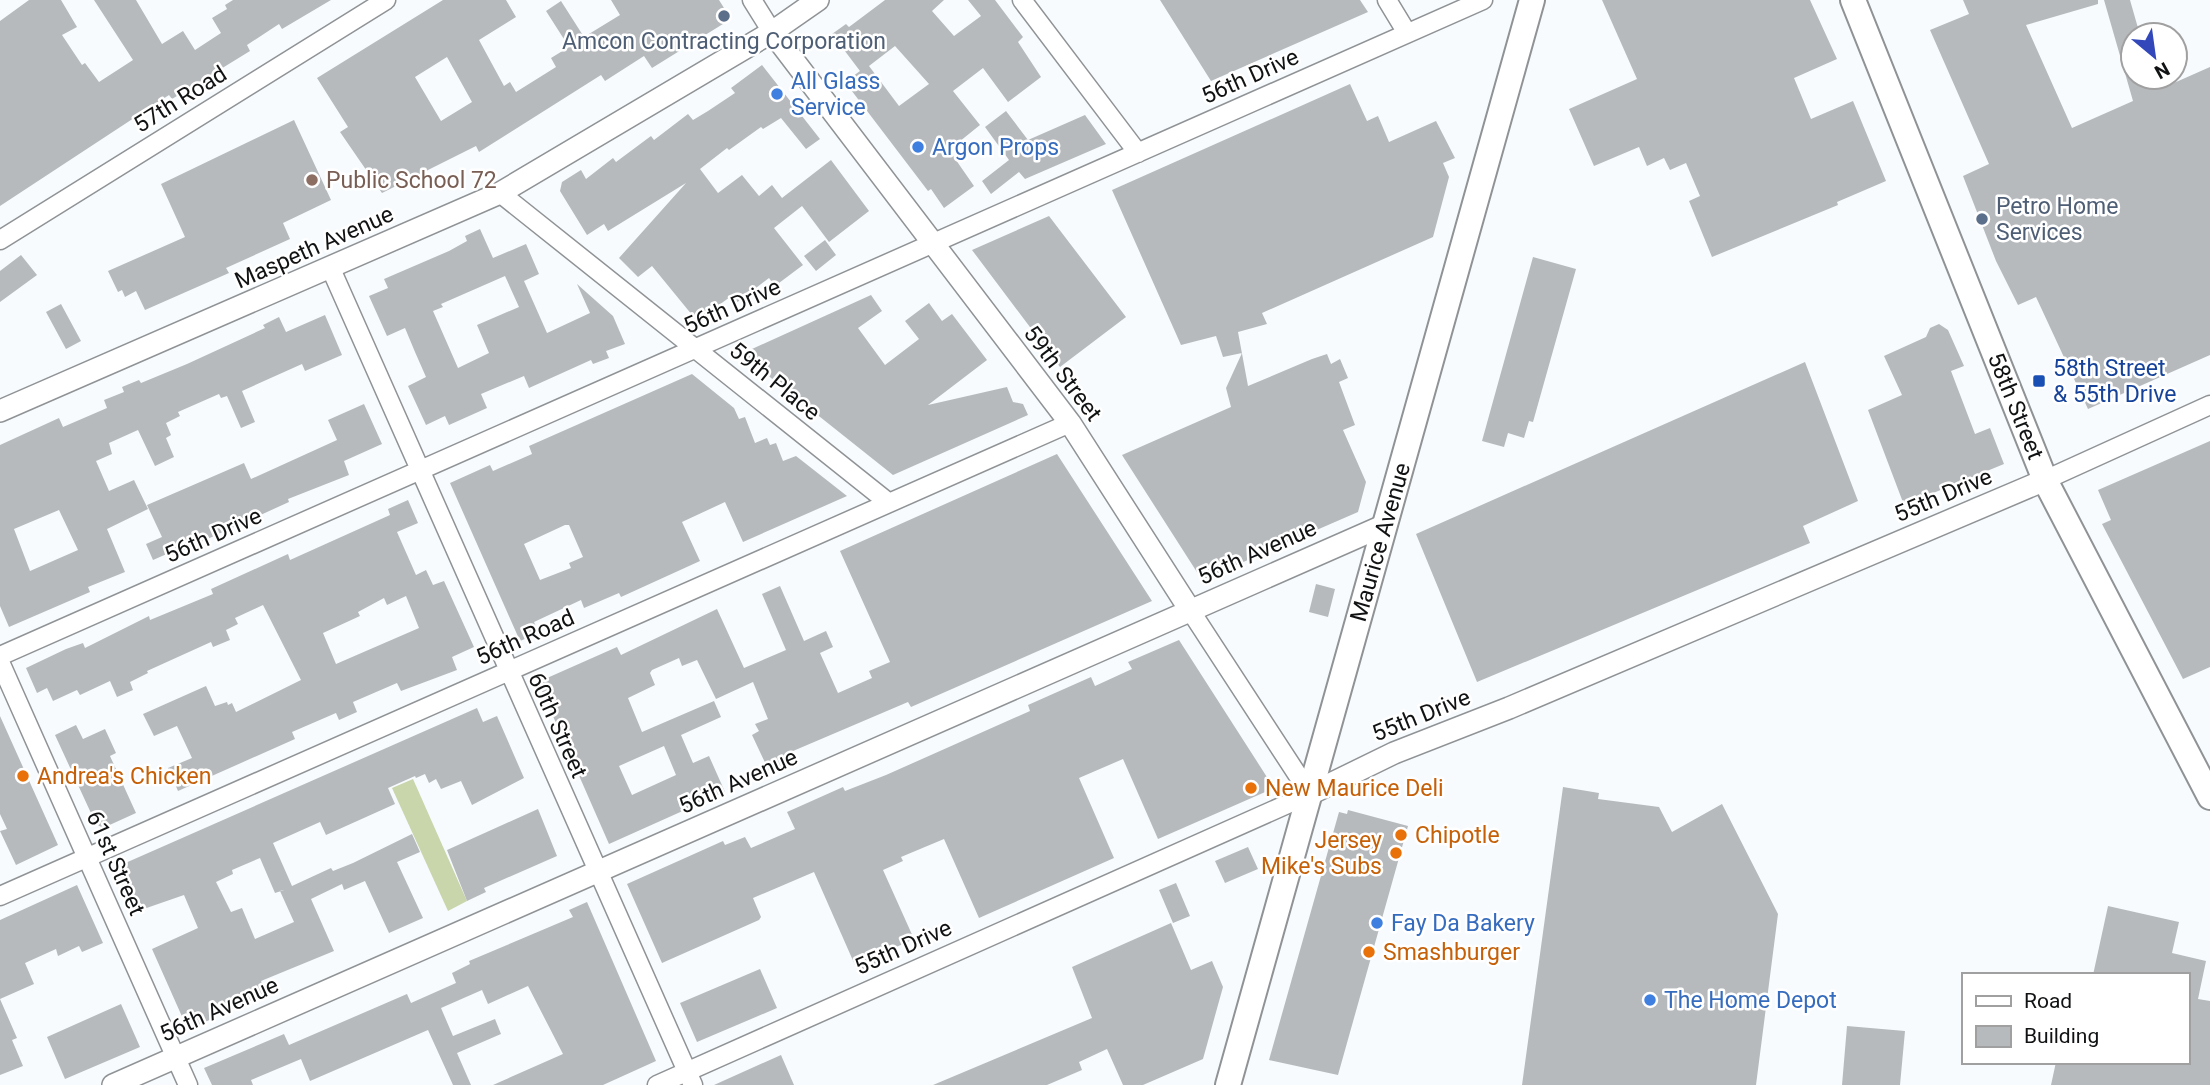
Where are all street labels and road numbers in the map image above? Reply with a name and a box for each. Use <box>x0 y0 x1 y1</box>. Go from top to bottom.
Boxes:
street label: 56th Drive <box>1197 43 1303 110</box>
street label: 57th Road <box>129 60 232 139</box>
street label: Maspeth Avenue <box>231 200 398 295</box>
street label: 56th Drive <box>679 273 785 340</box>
street label: 59th Street <box>1018 320 1107 426</box>
street label: 59th Place <box>724 337 825 426</box>
street label: 58th Street <box>1982 349 2049 463</box>
street label: Maurice Avenue <box>1345 460 1416 625</box>
street label: 55th Drive <box>1890 463 1996 528</box>
street label: 56th Drive <box>160 502 266 569</box>
street label: 56th Avenue <box>1194 514 1321 591</box>
street label: 56th Road <box>472 604 578 671</box>
street label: 60th Street <box>522 668 593 782</box>
street label: 55th Drive <box>1368 684 1474 747</box>
street label: 56th Avenue <box>675 743 802 820</box>
street label: 61st Street <box>81 807 151 920</box>
street label: 55th Drive <box>850 914 956 981</box>
street label: 56th Avenue <box>156 971 283 1048</box>

